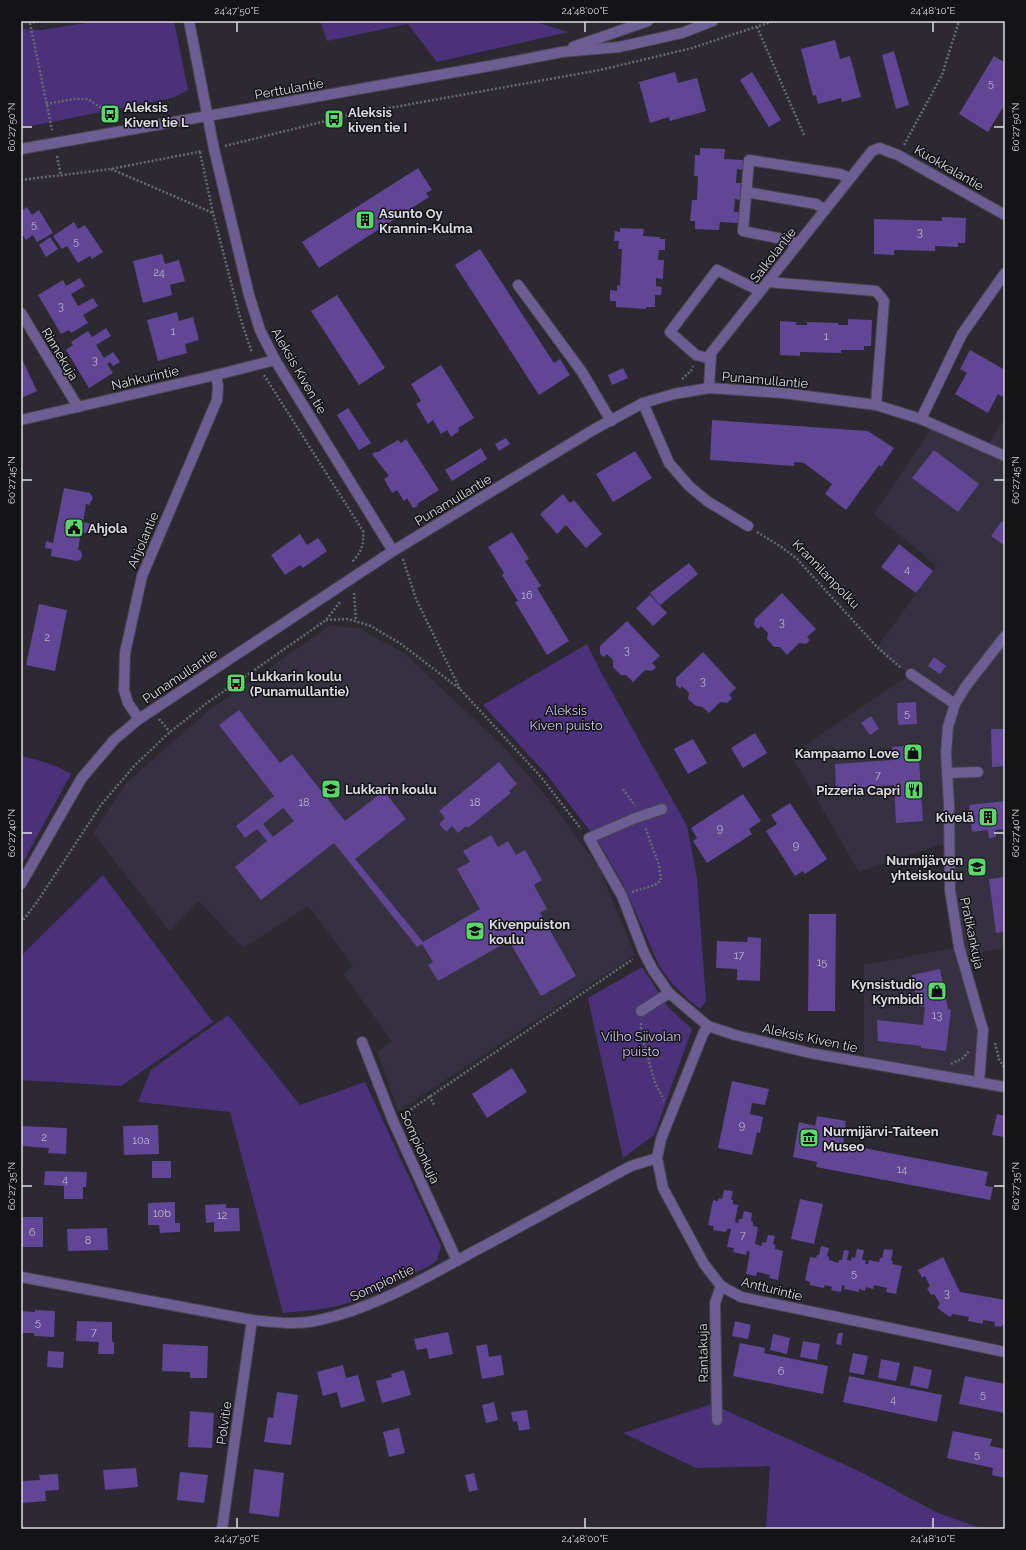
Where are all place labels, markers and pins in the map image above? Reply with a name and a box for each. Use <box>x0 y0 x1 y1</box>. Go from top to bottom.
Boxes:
place label: Aleksis Kiven tie L <box>124 100 189 130</box>
bus stop icon: Aleksis Kiven tie L <box>99 103 121 125</box>
place label: Aleksis kiven tie I <box>348 105 407 135</box>
bus stop icon: Aleksis kiven tie I <box>323 108 345 130</box>
place label: Asunto Oy Krannin-Kulma <box>379 206 473 236</box>
building icon: Asunto Oy Krannin-Kulma <box>354 209 376 231</box>
public building icon: Ahjola <box>63 517 85 539</box>
place label: Ahjola <box>88 521 128 536</box>
place label: Lukkarin koulu (Punamullantie) <box>250 669 349 699</box>
bus stop icon: Lukkarin koulu (Punamullantie) <box>225 672 247 694</box>
shop icon: Kampaamo Love <box>902 742 924 764</box>
place label: Kampaamo Love <box>795 746 899 761</box>
school or university icon: Lukkarin koulu <box>320 778 342 800</box>
restaurant icon: Pizzeria Capri <box>903 779 925 801</box>
place label: Lukkarin koulu <box>345 782 437 797</box>
place label: Pizzeria Capri <box>816 783 900 798</box>
building icon: Kivelä <box>977 806 999 828</box>
place label: Kivelä <box>936 810 975 825</box>
place label: Nurmijärven yhteiskoulu <box>886 853 963 883</box>
school or university icon: Nurmijärven yhteiskoulu <box>966 856 988 878</box>
place label: Kivenpuiston koulu <box>489 917 570 947</box>
school or university icon: Kivenpuiston koulu <box>464 920 486 942</box>
place label: Kynsistudio Kymbidi <box>851 977 923 1007</box>
shop icon: Kynsistudio Kymbidi <box>926 980 948 1002</box>
place label: Nurmijärvi-Taiteen Museo <box>823 1124 939 1154</box>
museum icon: Nurmijärvi-Taiteen Museo <box>798 1127 820 1149</box>

